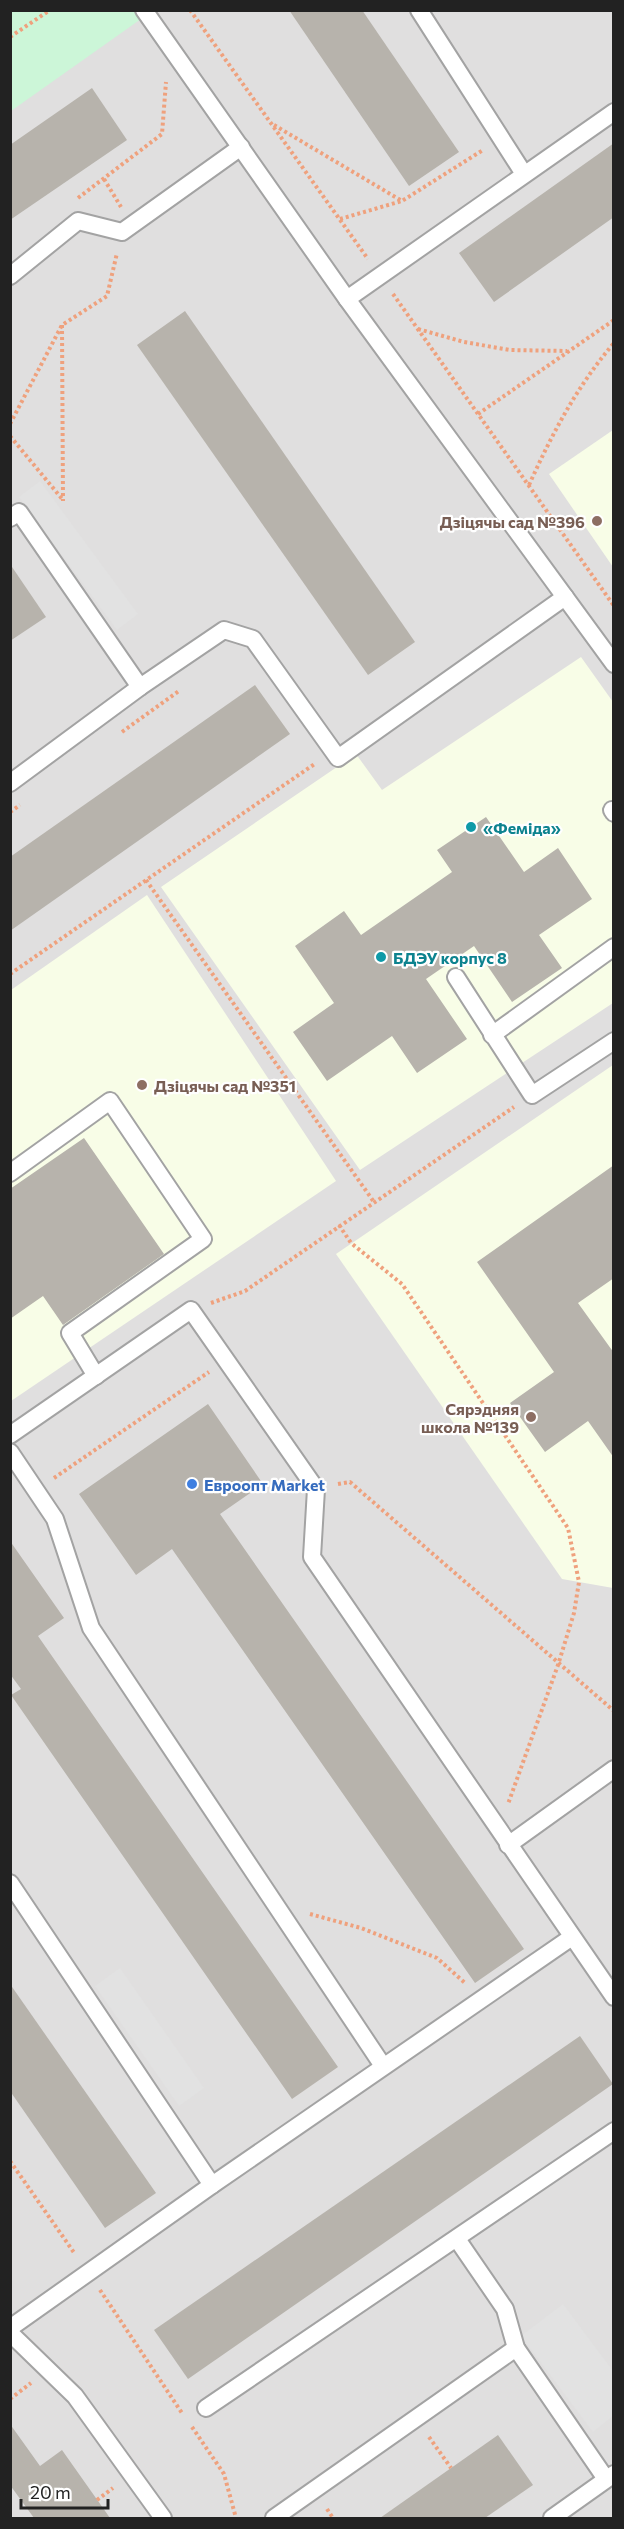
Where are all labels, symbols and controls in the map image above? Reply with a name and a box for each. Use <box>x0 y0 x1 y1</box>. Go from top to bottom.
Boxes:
place label: Дзіцячы сад №396 <box>440 512 585 531</box>
marker: Дзіцячы сад №396 <box>590 514 604 528</box>
place label: «Феміда» <box>483 818 561 837</box>
marker: «Феміда» <box>464 820 478 834</box>
place label: БДЭУ корпус 8 <box>393 948 507 967</box>
marker: БДЭУ корпус 8 <box>374 950 388 964</box>
place label: Дзіцячы сад №351 <box>154 1076 296 1095</box>
marker: Дзіцячы сад №351 <box>135 1078 149 1092</box>
place label: Сярэдняя школа №139 <box>421 1399 519 1436</box>
marker: Сярэдняя школа №139 <box>524 1410 538 1424</box>
place label: Евроопт Market <box>204 1475 325 1494</box>
marker: Евроопт Market <box>185 1477 199 1491</box>
scale bar <box>21 2472 108 2510</box>
text: 20 m <box>30 2481 71 2503</box>

